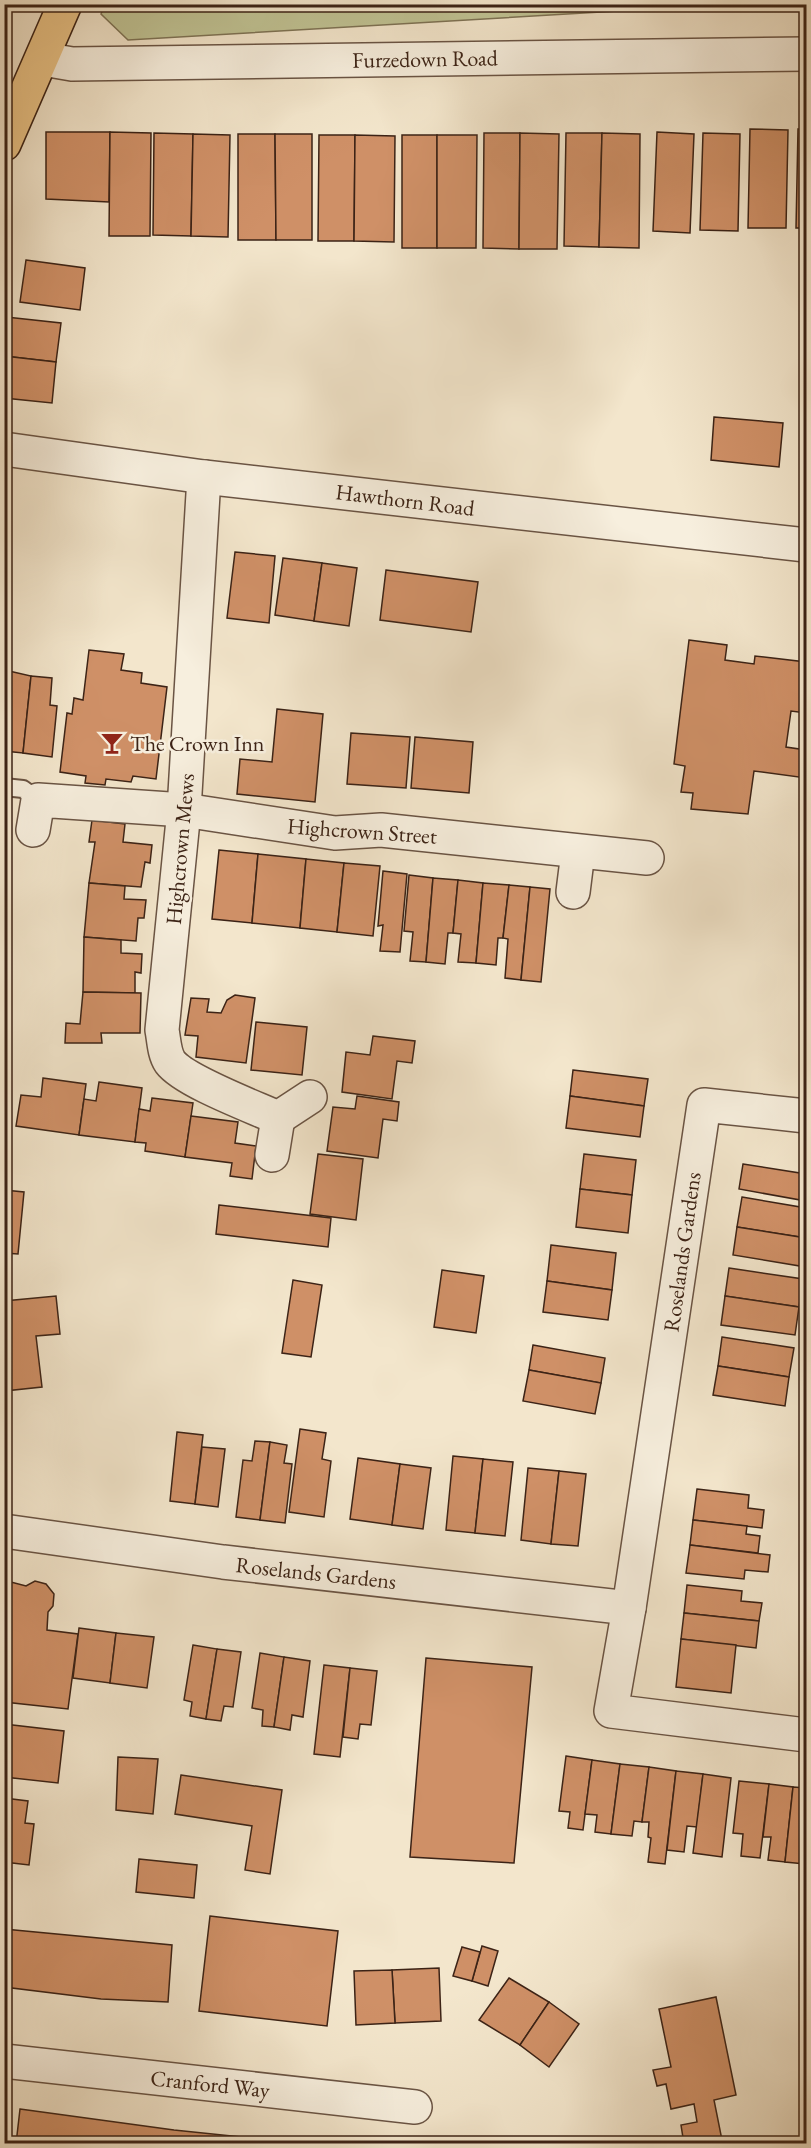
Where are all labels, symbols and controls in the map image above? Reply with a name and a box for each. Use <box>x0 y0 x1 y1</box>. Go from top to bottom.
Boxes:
street label: Furzedown Road <box>352 43 499 75</box>
street label: Hawthorn Road <box>334 477 477 523</box>
place label: The Crown Inn <box>130 729 265 758</box>
bar icon: The Crown Inn <box>99 730 125 756</box>
street label: Highcrown Mews <box>159 772 201 926</box>
street label: Highcrown Street <box>286 811 438 851</box>
street label: Roselands Gardens <box>656 1170 708 1334</box>
street label: Roselands Gardens <box>234 1550 398 1596</box>
street label: Cranford Way <box>149 2063 271 2105</box>

